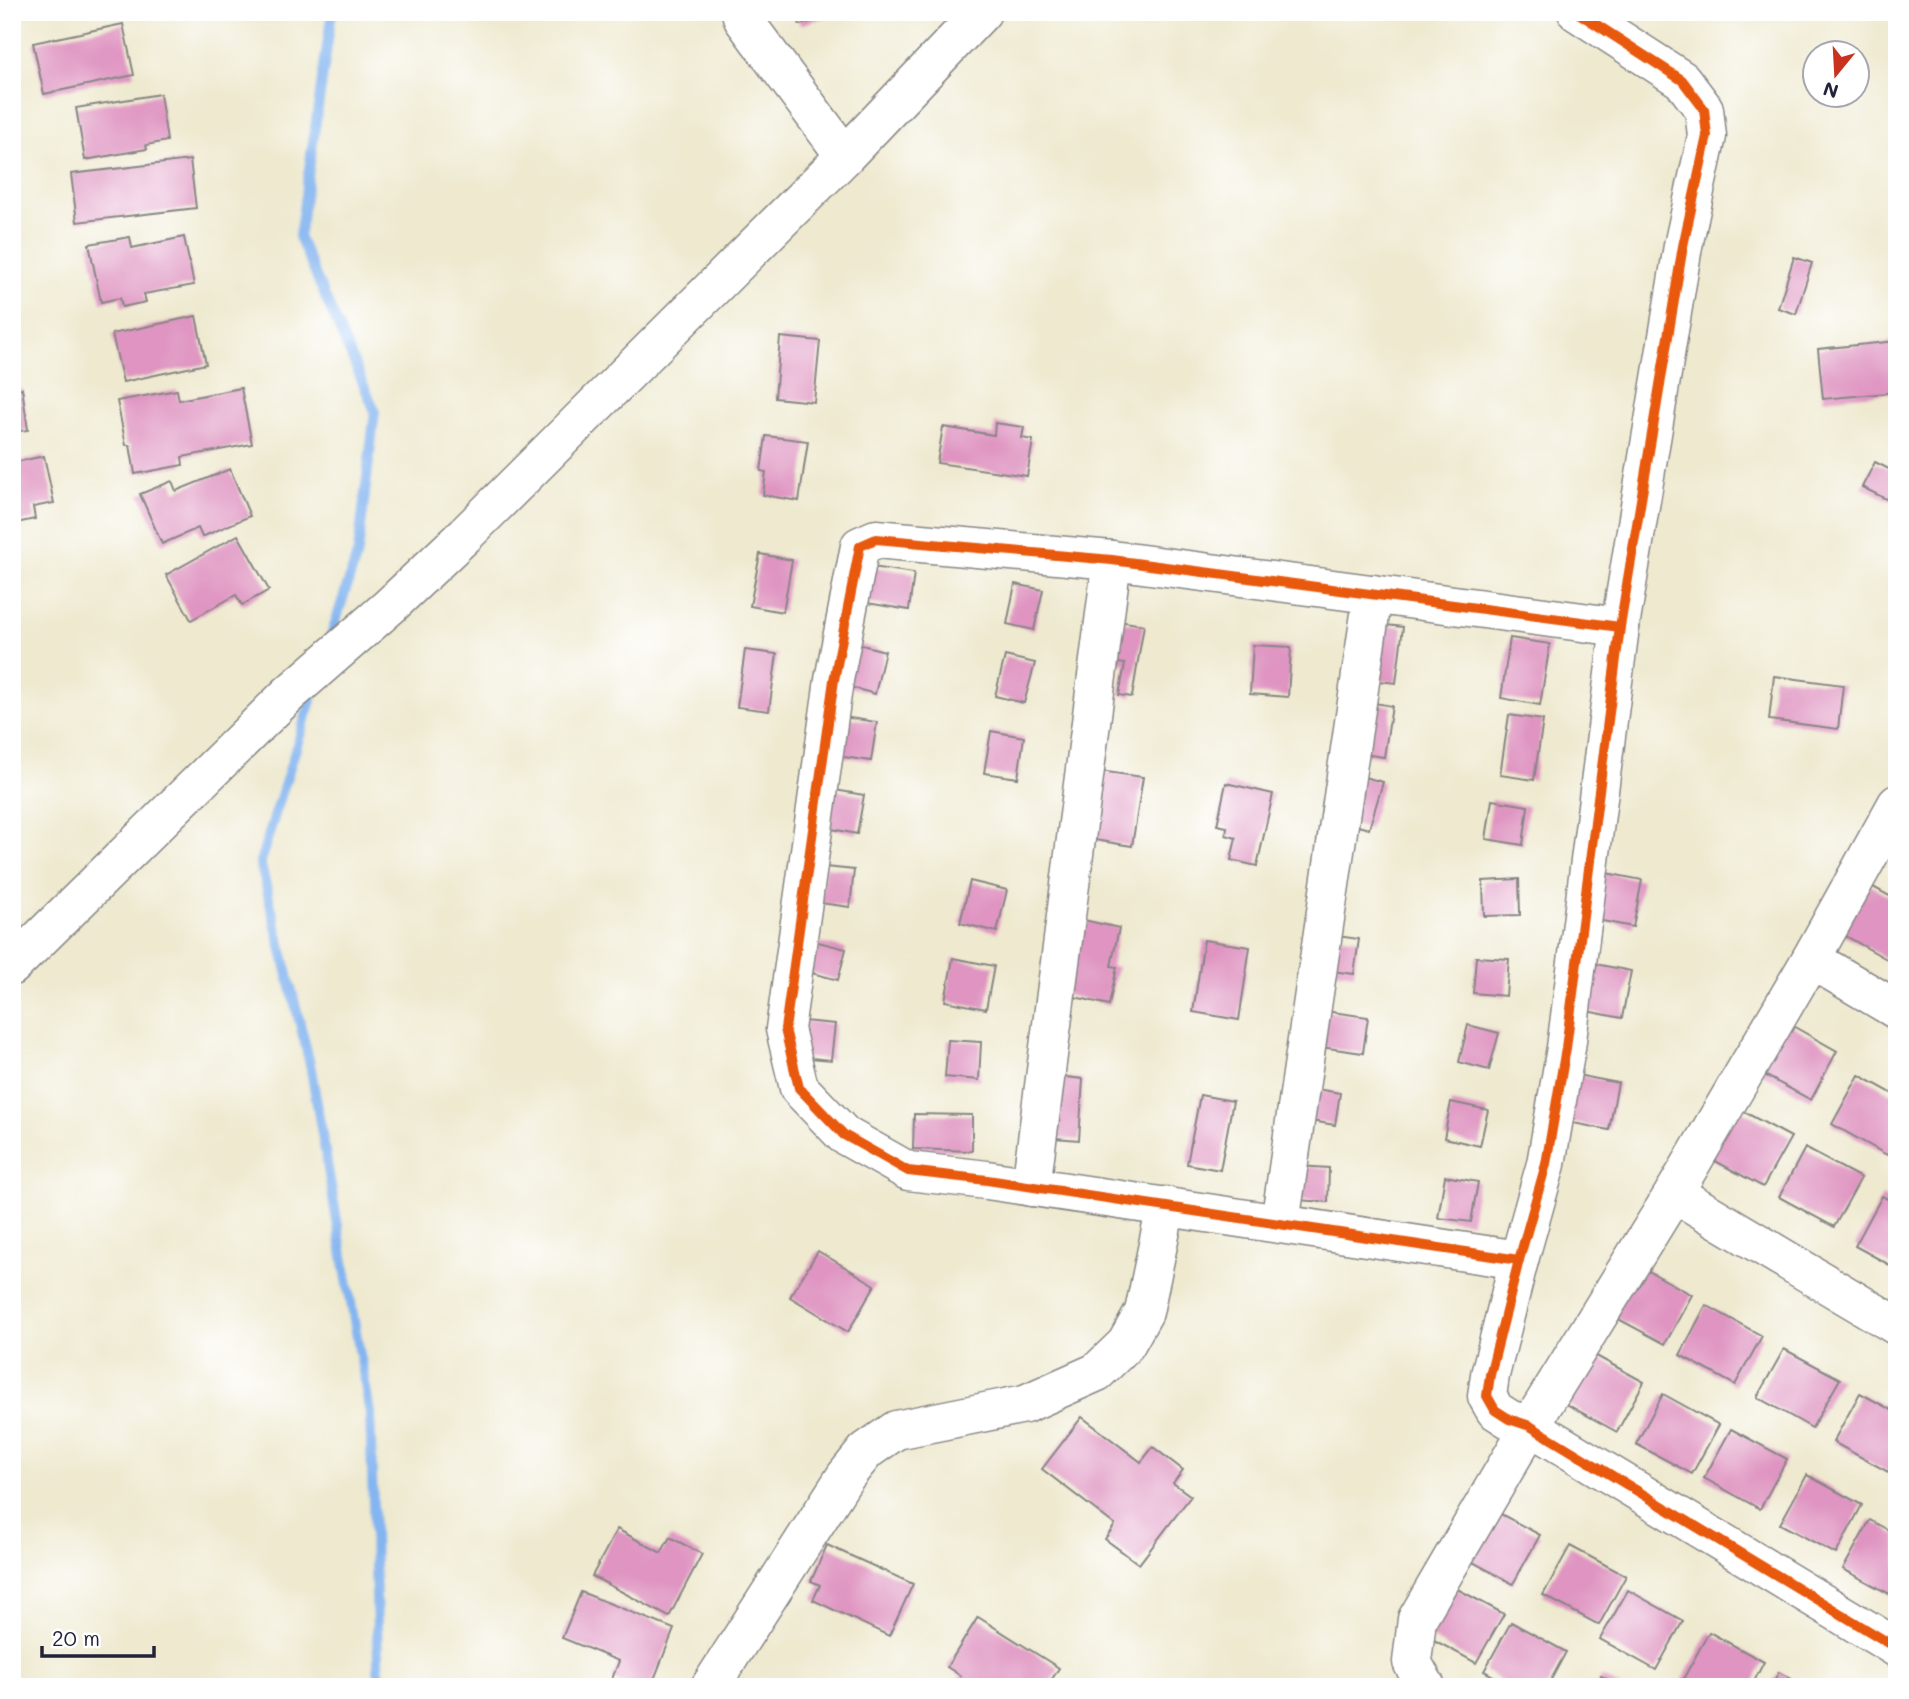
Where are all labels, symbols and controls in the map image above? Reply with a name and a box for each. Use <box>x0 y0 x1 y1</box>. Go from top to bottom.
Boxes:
north arrow <box>1800 38 1870 108</box>
text: N <box>1820 77 1841 105</box>
scale bar <box>42 1615 154 1659</box>
text: 20 m <box>52 1624 100 1651</box>

